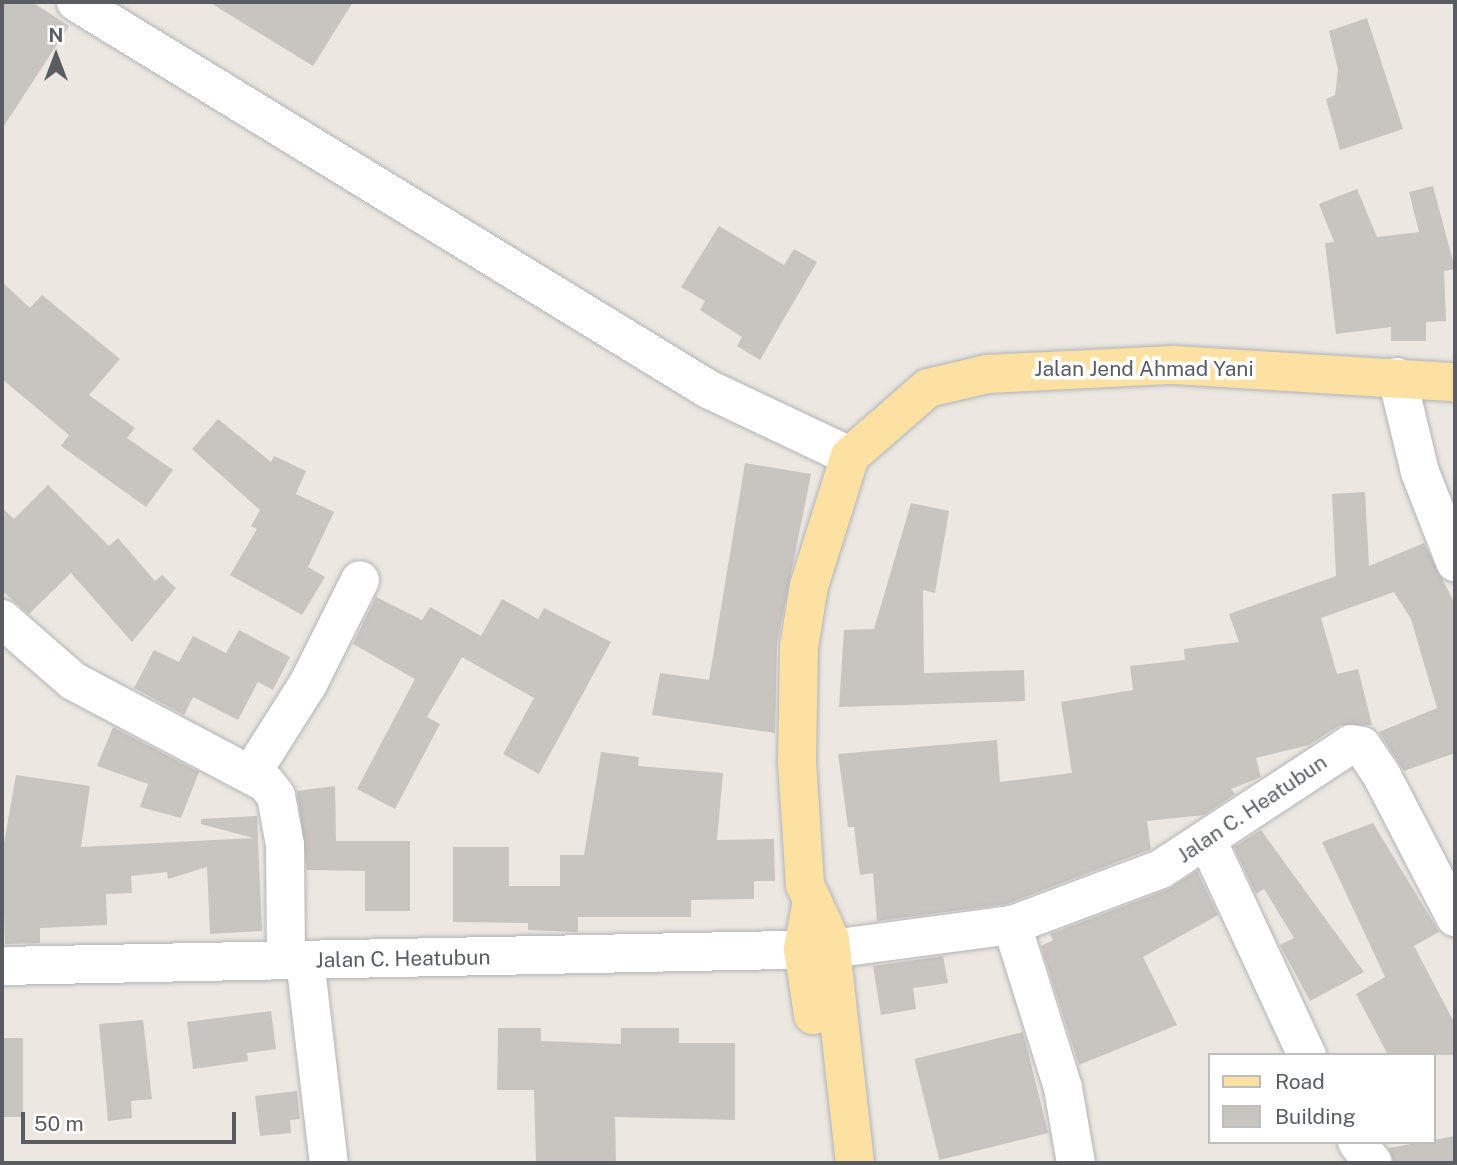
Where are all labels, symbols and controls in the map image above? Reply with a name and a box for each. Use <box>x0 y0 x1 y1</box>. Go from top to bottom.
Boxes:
north arrow <box>21 21 91 91</box>
text: N <box>49 24 63 46</box>
street label: Jalan Jend Ahmad Yani <box>1034 356 1254 382</box>
street label: Jalan C. Heatubun <box>1172 750 1332 868</box>
street label: Jalan C. Heatubun <box>315 945 491 973</box>
legend <box>1208 1053 1436 1144</box>
text: Road <box>1275 1069 1325 1094</box>
scale bar <box>24 1098 240 1142</box>
text: Building <box>1275 1104 1356 1129</box>
text: 50 m <box>34 1111 84 1136</box>

